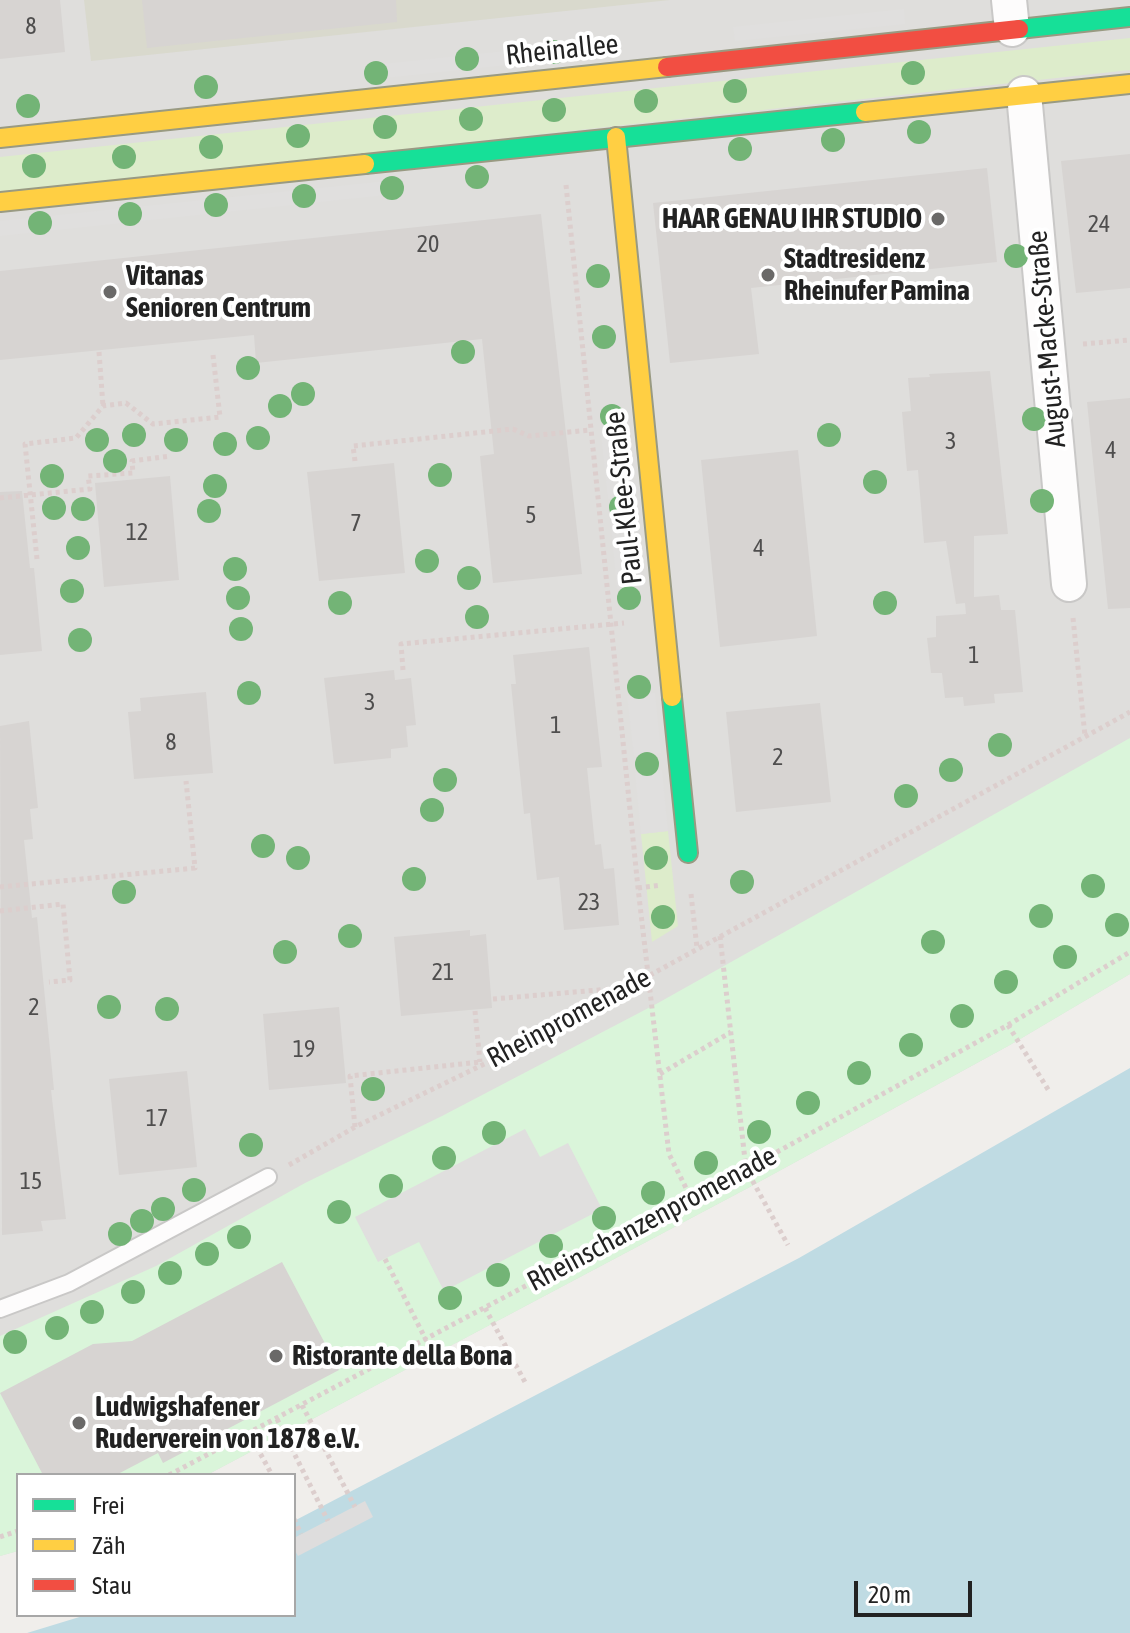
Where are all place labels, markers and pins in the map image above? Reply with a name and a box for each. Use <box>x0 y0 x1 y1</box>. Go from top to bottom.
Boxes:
place label: HAAR GENAU IHR STUDIO <box>662 202 922 236</box>
marker: HAAR GENAU IHR STUDIO <box>929 210 947 228</box>
place label: Stadtresidenz Rheinufer Pamina <box>784 242 970 308</box>
place label: Vitanas Senioren Centrum <box>126 259 311 325</box>
marker: Stadtresidenz Rheinufer Pamina <box>759 266 777 284</box>
marker: Vitanas Senioren Centrum <box>101 283 119 301</box>
place label: Ristorante della Bona <box>292 1339 513 1373</box>
marker: Ristorante della Bona <box>267 1347 285 1365</box>
place label: Ludwigshafener Ruderverein von 1878 e.V. <box>95 1390 359 1456</box>
marker: Ludwigshafener Ruderverein von 1878 e.V. <box>70 1414 88 1432</box>

